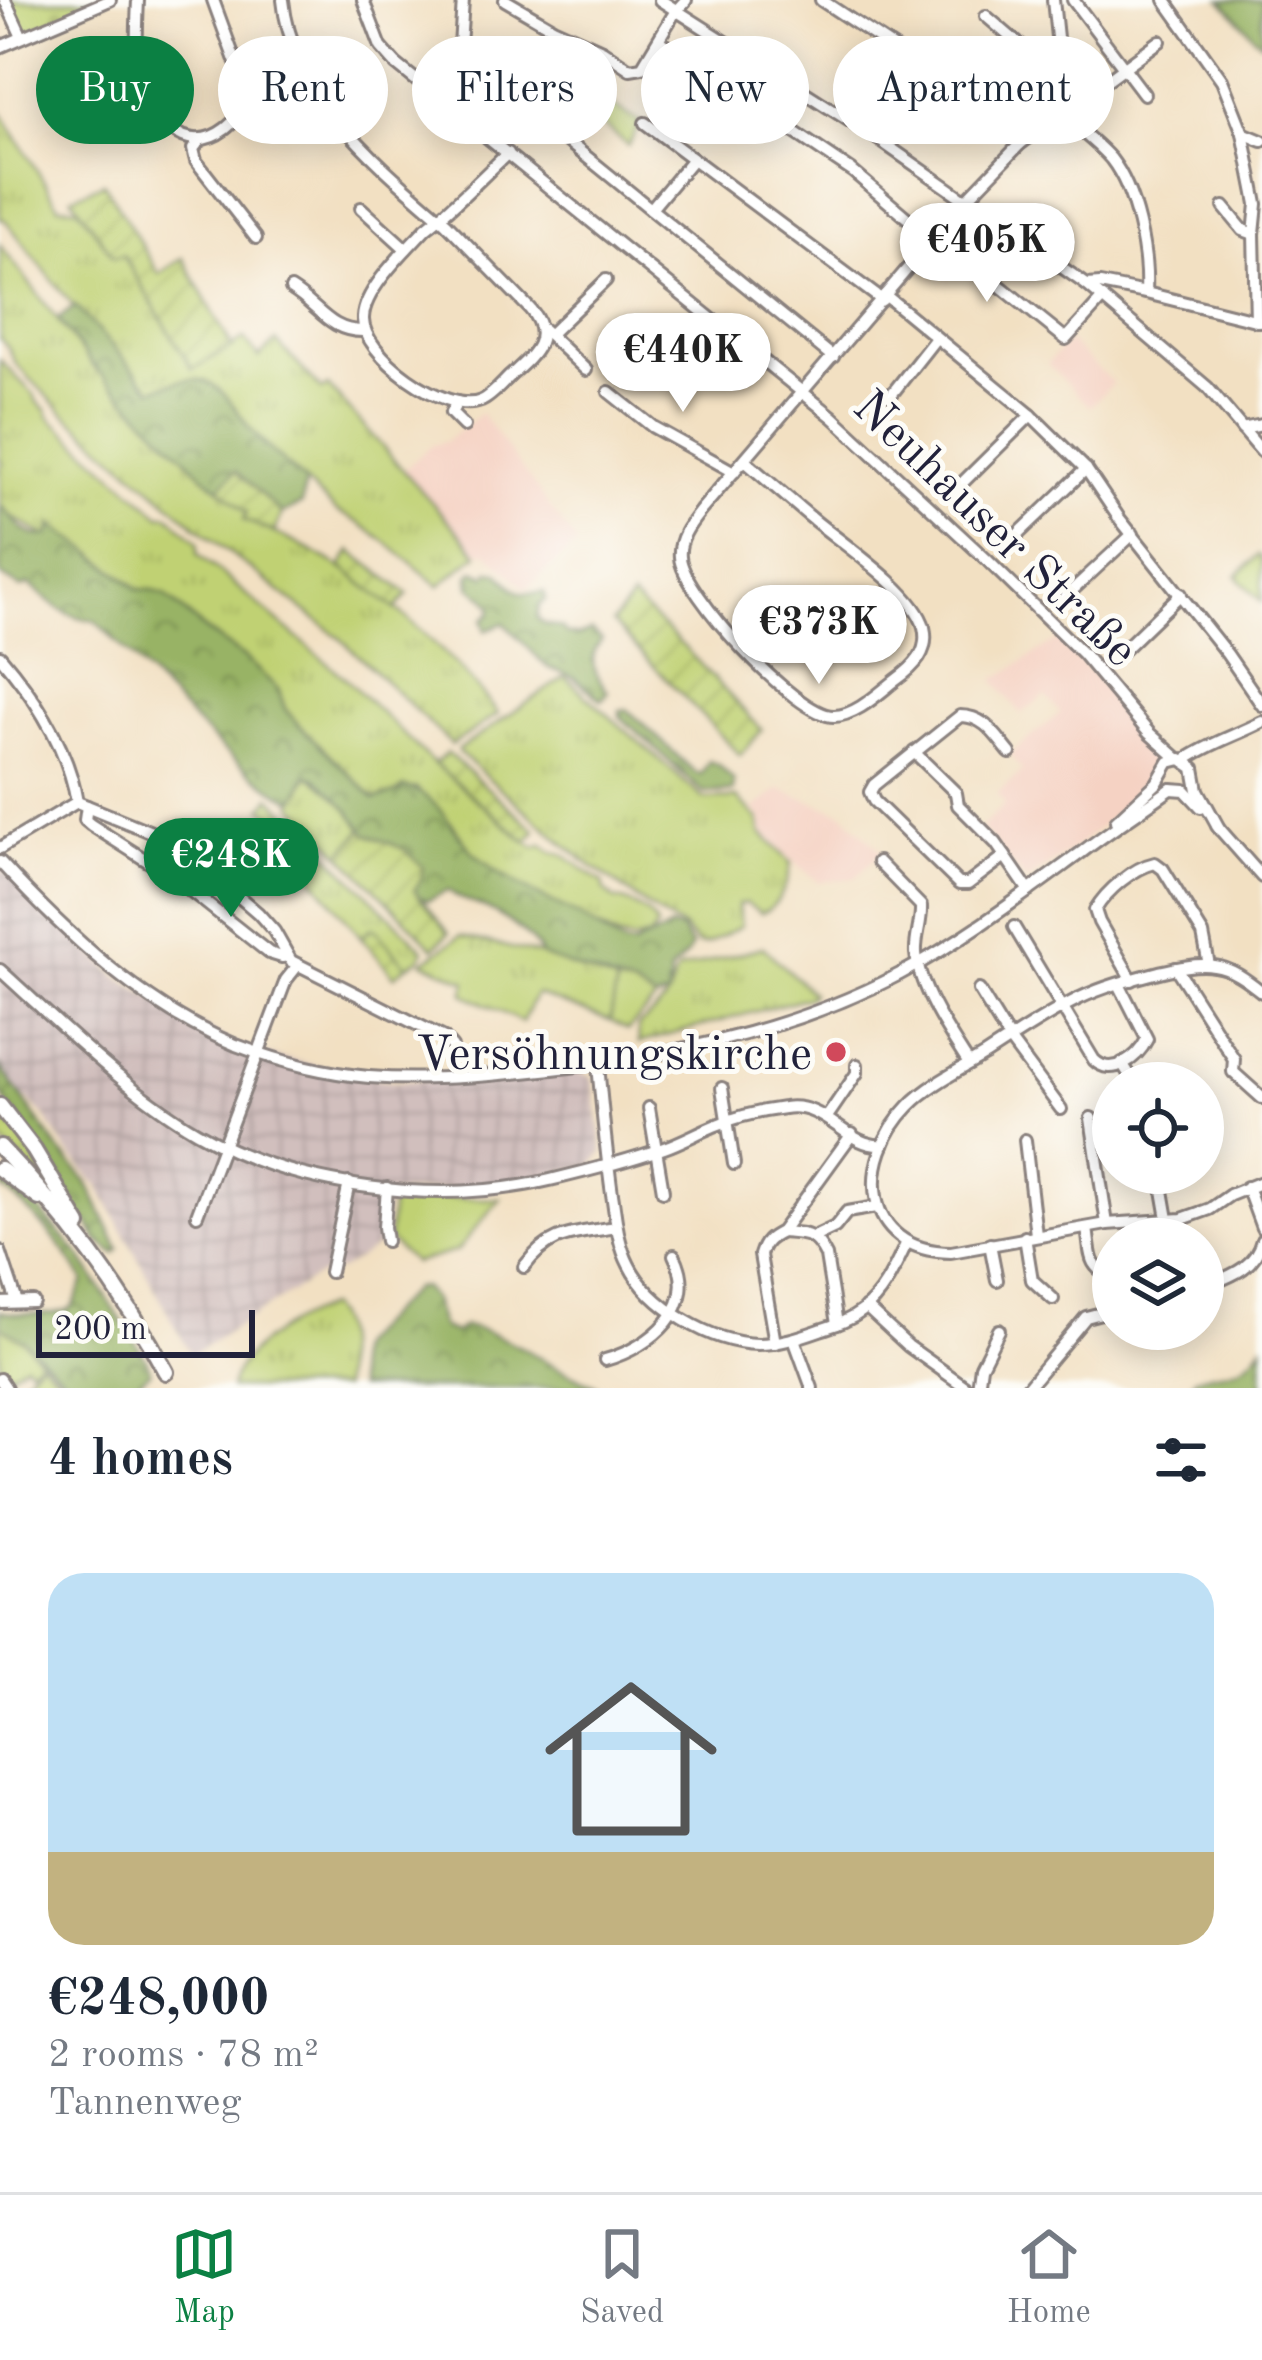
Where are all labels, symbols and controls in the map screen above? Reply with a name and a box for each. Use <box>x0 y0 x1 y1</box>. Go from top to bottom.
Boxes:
chip: Buy <box>36 36 194 144</box>
chip: Rent <box>218 36 388 144</box>
chip: Filters <box>412 36 617 144</box>
chip: New <box>641 36 809 144</box>
chip: Apartment <box>833 36 1114 144</box>
pin: €405K <box>903 203 1071 305</box>
text: €405K <box>927 222 1047 261</box>
pin: €440K <box>599 313 767 415</box>
text: €440K <box>623 332 743 371</box>
street label: Neuhauser Straße <box>843 383 1145 677</box>
pin: €373K <box>735 585 903 687</box>
text: €373K <box>759 604 879 643</box>
pin: €248K <box>147 818 315 920</box>
text: €248K <box>171 837 291 876</box>
place label: Versöhnungskirche <box>416 1032 812 1080</box>
marker: Versöhnungskirche <box>823 1039 849 1065</box>
map controls <box>1092 1062 1224 1350</box>
button: locate <box>1092 1062 1224 1194</box>
button: layers <box>1092 1218 1224 1350</box>
scale bar <box>36 1304 255 1357</box>
text: 200 m <box>54 1314 147 1347</box>
icon: filters <box>1148 1427 1214 1493</box>
text: 4 homes <box>48 1435 233 1486</box>
icon: home <box>523 1651 739 1867</box>
text: €248,000 <box>48 1975 269 2026</box>
text: 2 rooms · 78 m² <box>48 2036 319 2075</box>
text: Tannenweg <box>48 2084 242 2123</box>
tab: Map <box>171 2221 237 2334</box>
tab: Saved <box>580 2221 664 2334</box>
tab: Home <box>1007 2221 1091 2334</box>

